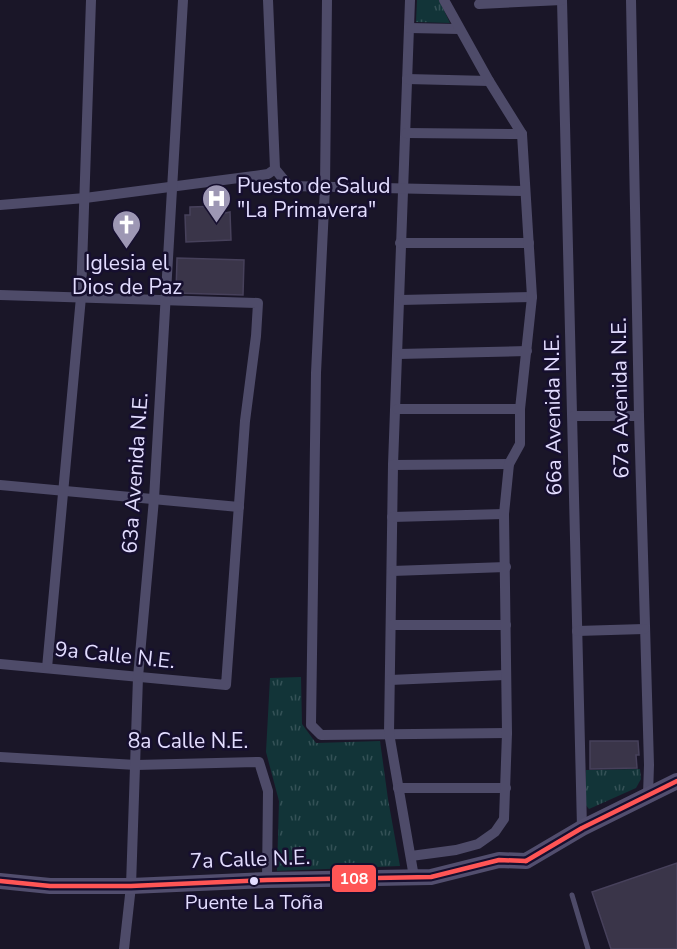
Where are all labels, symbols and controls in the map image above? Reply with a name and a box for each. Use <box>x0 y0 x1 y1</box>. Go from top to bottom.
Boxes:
place label: Puesto de Salud "La Primavera" <box>237 172 391 224</box>
hospital icon: Puesto de Salud "La Primavera" <box>200 182 232 224</box>
church icon: Iglesia el Dios de Paz <box>111 208 143 250</box>
place label: Iglesia el Dios de Paz <box>72 249 182 301</box>
street label: 67a Avenida N.E. <box>605 317 635 479</box>
street label: 66a Avenida N.E. <box>538 334 568 496</box>
street label: 63a Avenida N.E. <box>115 391 155 555</box>
street label: 9a Calle N.E. <box>54 635 176 675</box>
street label: 8a Calle N.E. <box>128 727 248 755</box>
street label: 7a Calle N.E. <box>189 843 311 875</box>
line badge: 108 <box>331 864 377 893</box>
text: 108 <box>340 868 368 890</box>
marker: Puente La Toña <box>248 875 260 887</box>
place label: Puente La Toña <box>185 889 323 916</box>

